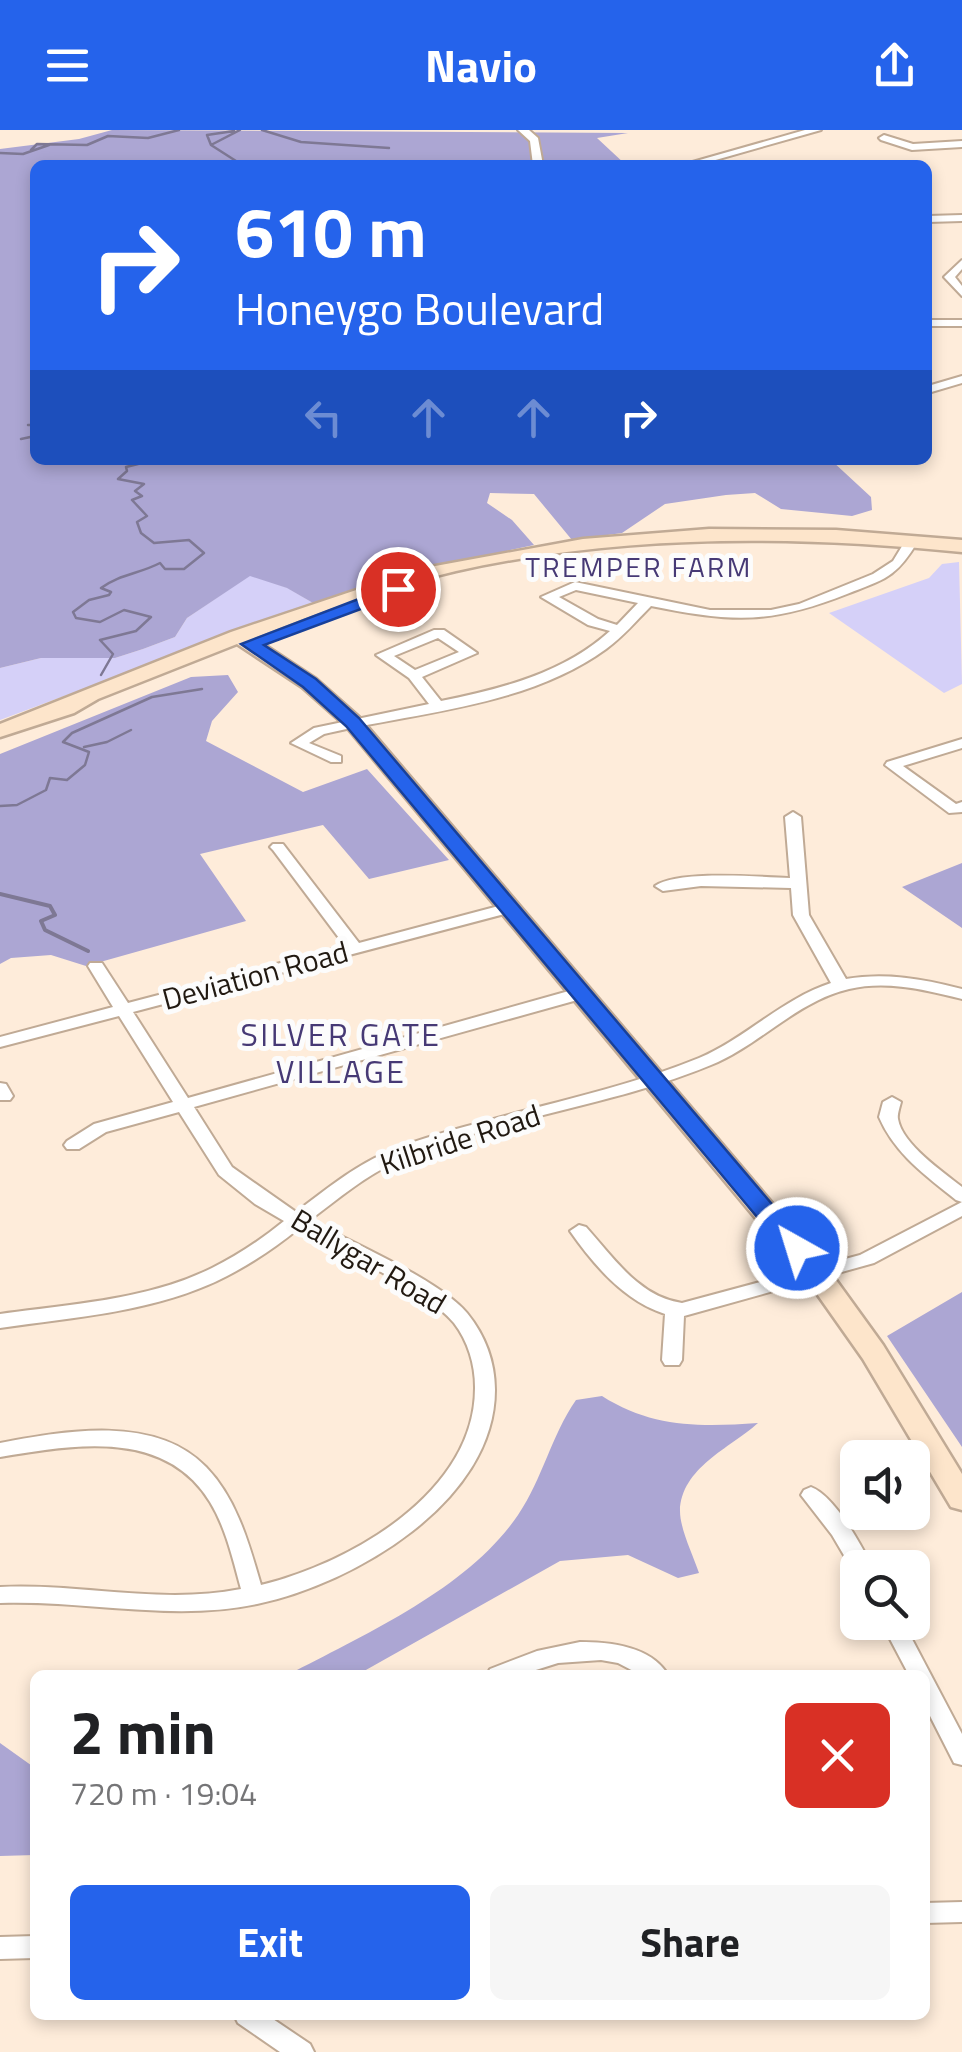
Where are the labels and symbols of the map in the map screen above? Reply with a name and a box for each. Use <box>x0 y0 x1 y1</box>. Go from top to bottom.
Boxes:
district label: TREMPER FARM <box>525 545 753 588</box>
pin <box>356 547 441 632</box>
street label: Deviation Road <box>157 928 353 1022</box>
district label: SILVER GATE VILLAGE <box>240 1010 442 1095</box>
street label: Kilbride Road <box>374 1091 546 1187</box>
street label: Ballygar Road <box>283 1196 455 1326</box>
position arrow <box>745 1196 849 1300</box>

